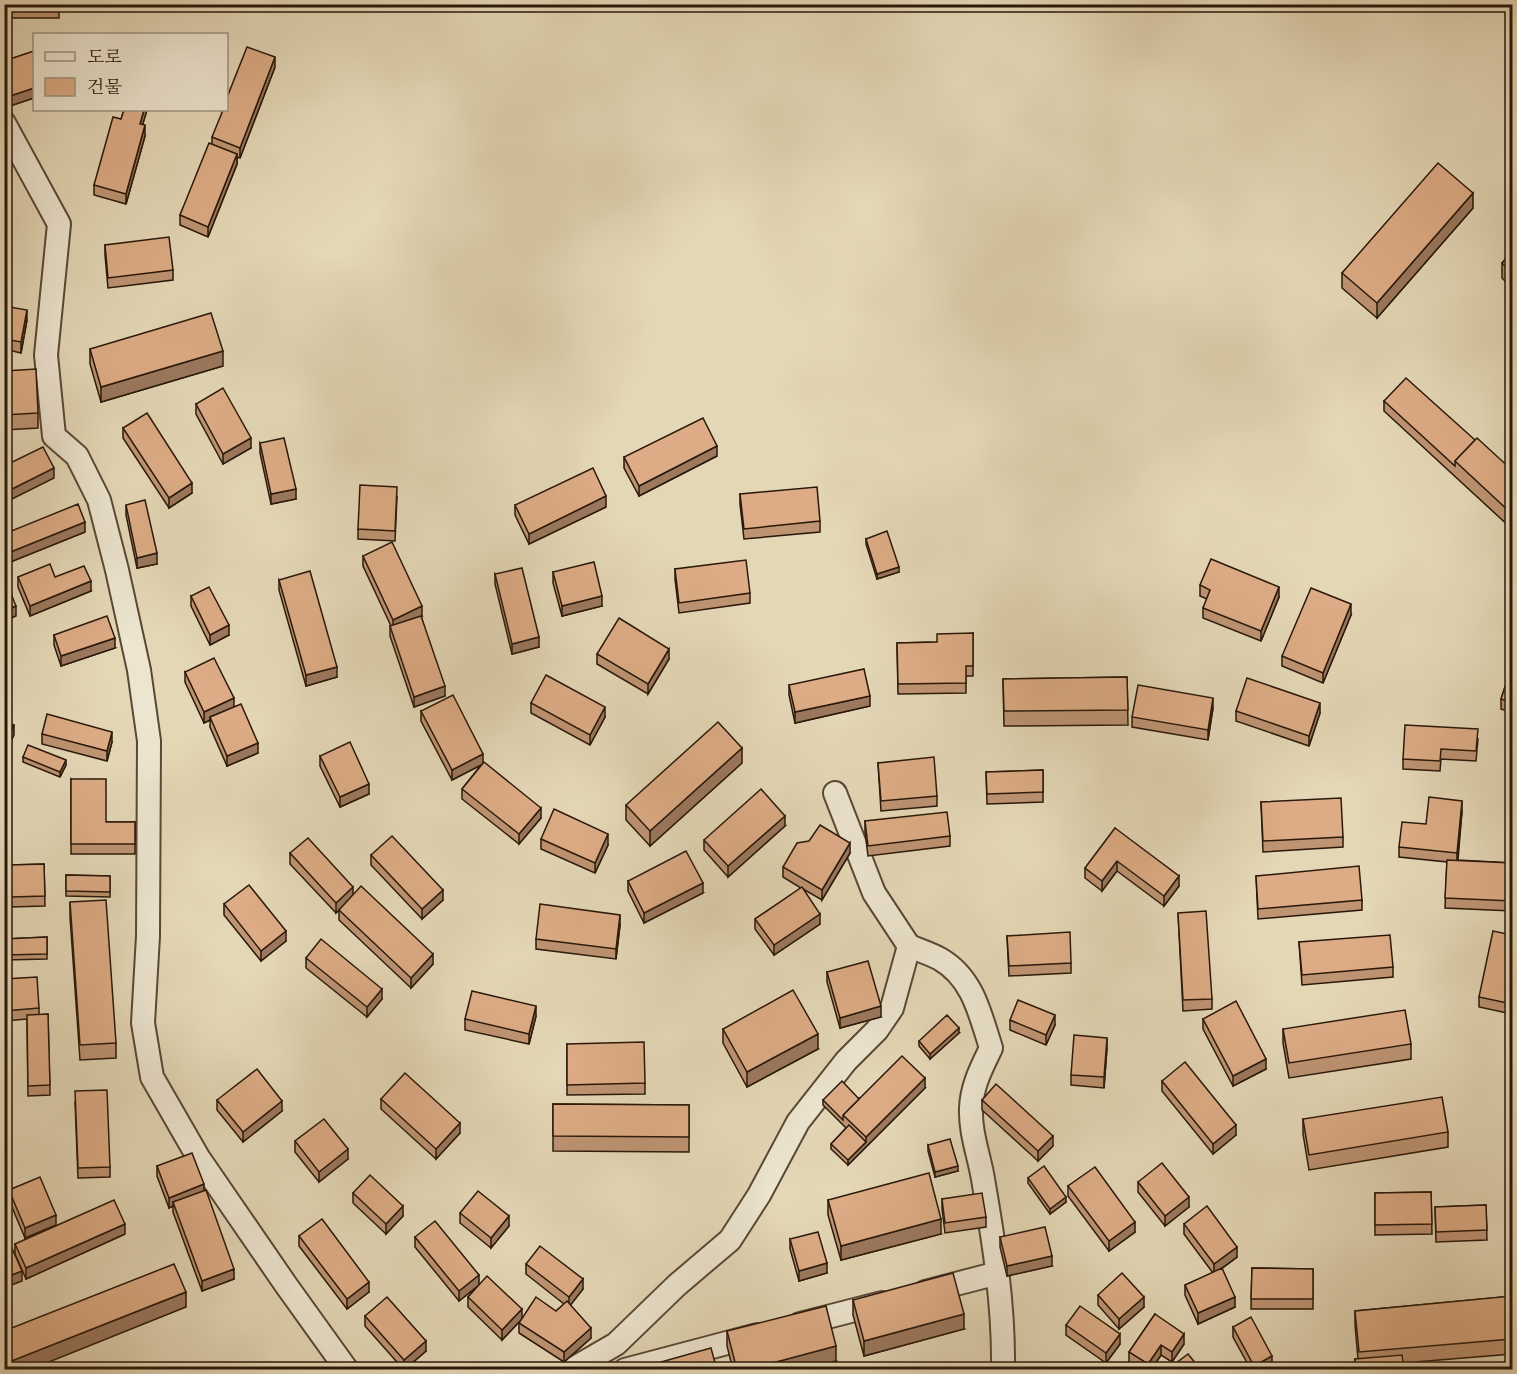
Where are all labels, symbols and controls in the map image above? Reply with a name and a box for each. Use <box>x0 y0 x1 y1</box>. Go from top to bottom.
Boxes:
legend <box>33 33 228 111</box>
text: 도로 <box>87 49 122 67</box>
text: 건물 <box>87 78 122 97</box>

